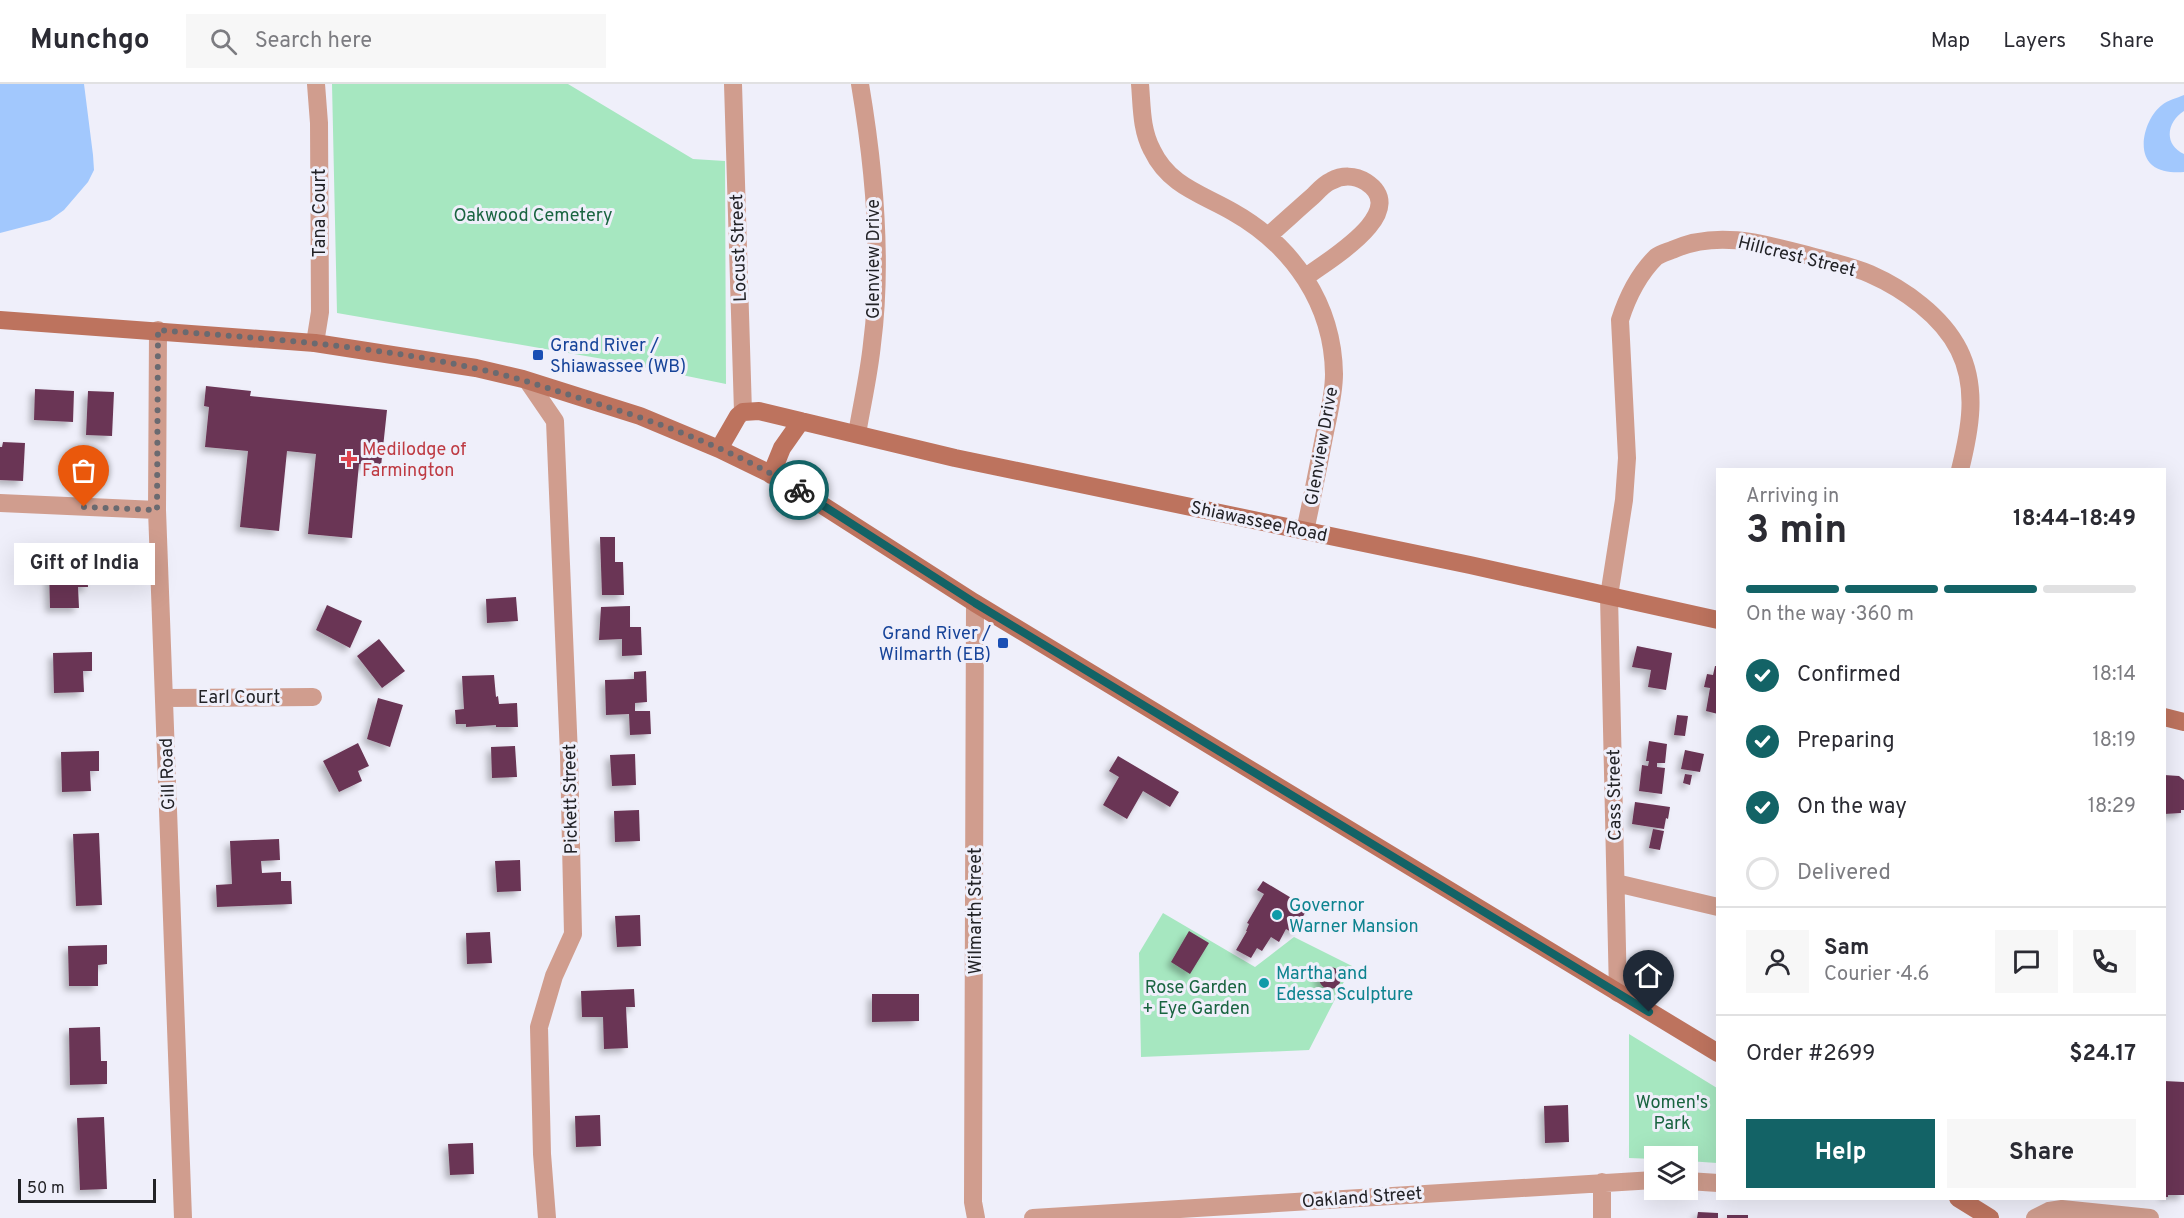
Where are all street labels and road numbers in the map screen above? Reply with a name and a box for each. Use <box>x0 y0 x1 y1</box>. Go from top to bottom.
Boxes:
street label: Tana Court <box>309 168 332 258</box>
street label: Locust Street <box>726 193 753 302</box>
street label: Glenview Drive <box>863 199 886 319</box>
street label: Hillcrest Street <box>1735 232 1858 283</box>
street label: Glenview Drive <box>1301 385 1344 507</box>
street label: Shiawassee Road <box>1188 497 1329 548</box>
street label: Earl Court <box>198 687 280 710</box>
street label: Gill Road <box>156 737 181 810</box>
street label: Pickett Street <box>559 744 584 854</box>
street label: Cass Street <box>1603 749 1628 841</box>
street label: Wilmarth Street <box>965 847 988 975</box>
street label: Oakland Street <box>1301 1183 1423 1214</box>

